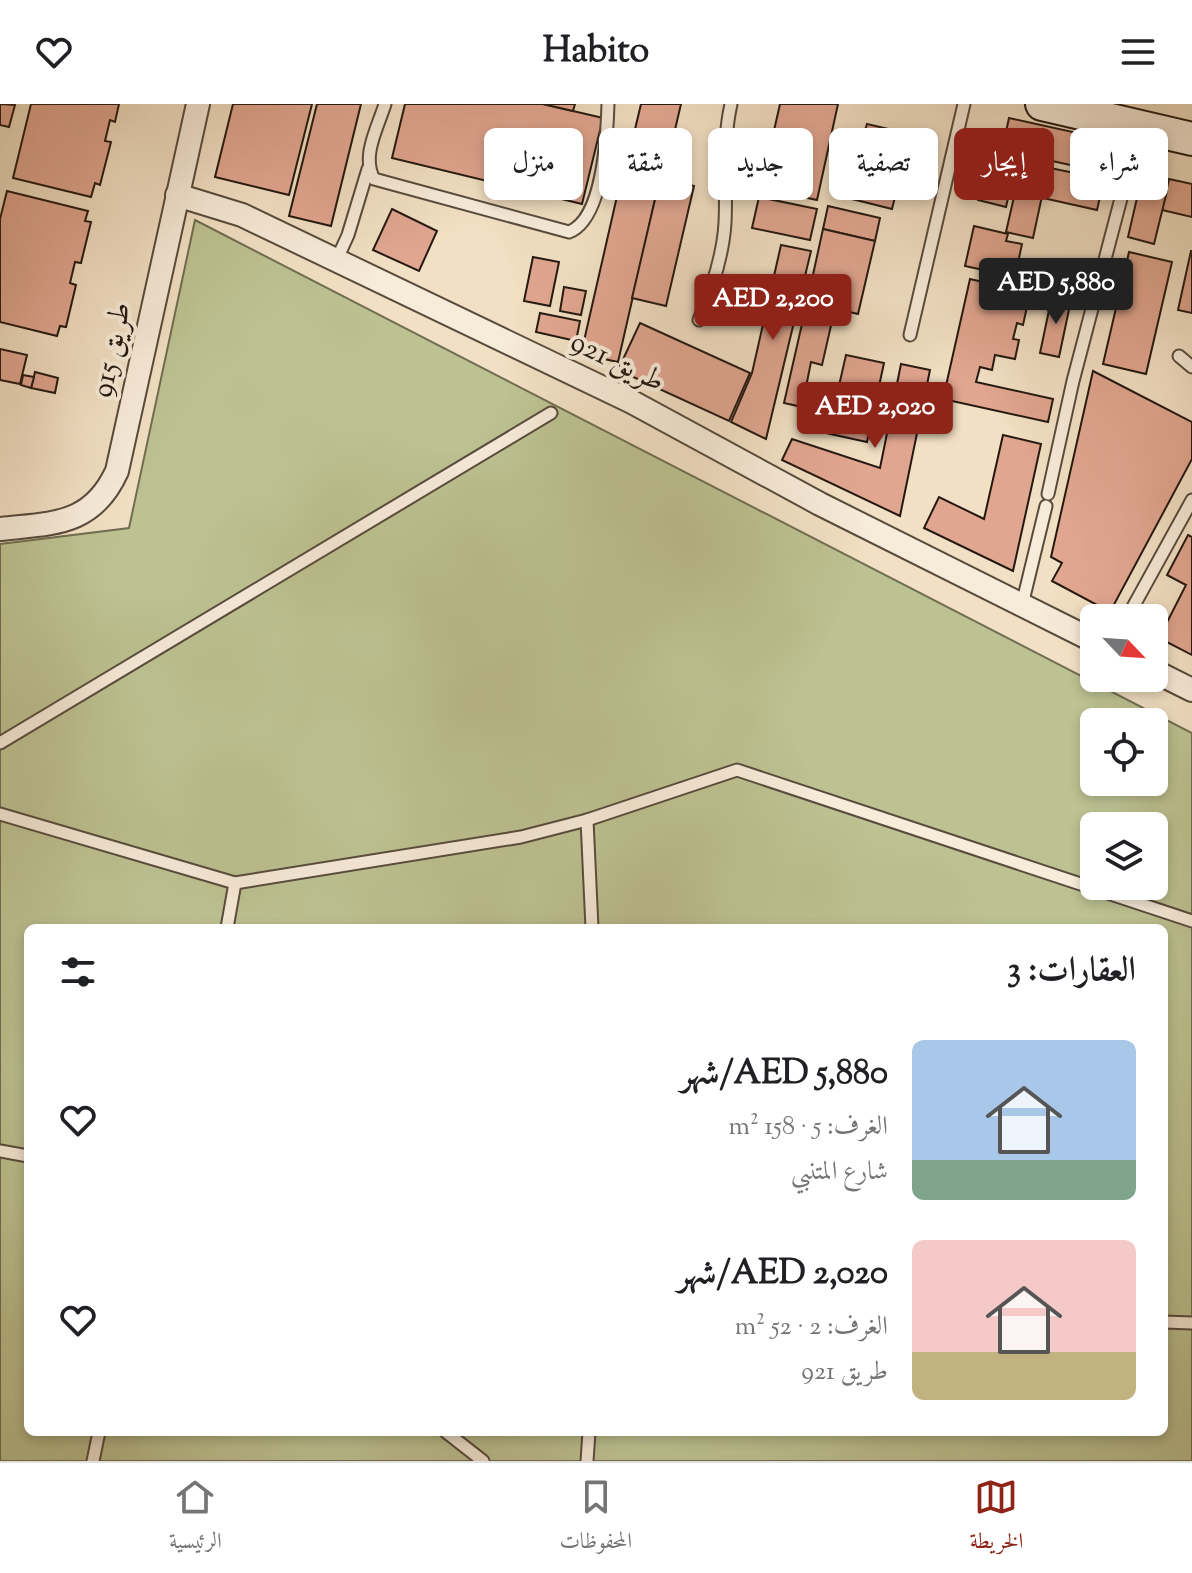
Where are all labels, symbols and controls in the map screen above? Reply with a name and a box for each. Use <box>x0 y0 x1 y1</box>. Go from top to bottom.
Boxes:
text: Habito <box>543 26 649 78</box>
icon: heart <box>32 30 76 74</box>
icon: menu <box>1116 30 1160 74</box>
chip: منزل <box>484 128 583 200</box>
chip: شقة <box>599 128 692 200</box>
chip: جديد <box>708 128 813 200</box>
chip: تصفية <box>829 128 938 200</box>
chip: إيجار <box>954 128 1054 200</box>
chip: شراء <box>1070 128 1168 200</box>
pin: AED 5,880 <box>964 258 1148 326</box>
text: AED 5,880 <box>997 265 1115 302</box>
pin: AED 2,200 <box>681 274 865 342</box>
text: AED 2,200 <box>712 281 834 318</box>
street label: طريق 915 <box>82 298 144 402</box>
street label: طريق 921 <box>563 322 671 404</box>
pin: AED 2,020 <box>783 382 967 450</box>
text: AED 2,020 <box>815 389 935 426</box>
north arrow <box>1080 604 1168 692</box>
map controls <box>1080 604 1168 900</box>
button: locate <box>1080 708 1168 796</box>
button: layers <box>1080 812 1168 900</box>
text: العقارات: 3 <box>1007 947 1136 996</box>
icon: filters <box>56 950 100 994</box>
text: AED 5,880/شهر <box>680 1050 888 1099</box>
icon: home <box>976 1072 1072 1168</box>
icon: heart <box>56 1098 100 1142</box>
text: الغرف: 5 · 158 m² <box>728 1109 888 1146</box>
text: شارع المتنبي <box>791 1154 888 1191</box>
text: AED 2,020/شهر <box>678 1250 888 1299</box>
icon: home <box>976 1272 1072 1368</box>
icon: heart <box>56 1298 100 1342</box>
text: الغرف: 2 · 52 m² <box>735 1309 888 1346</box>
text: طريق 921 <box>801 1354 888 1391</box>
tab: الرئيسية <box>169 1475 222 1562</box>
tab: المحفوظات <box>559 1475 632 1562</box>
tab: الخريطة <box>970 1475 1023 1562</box>

